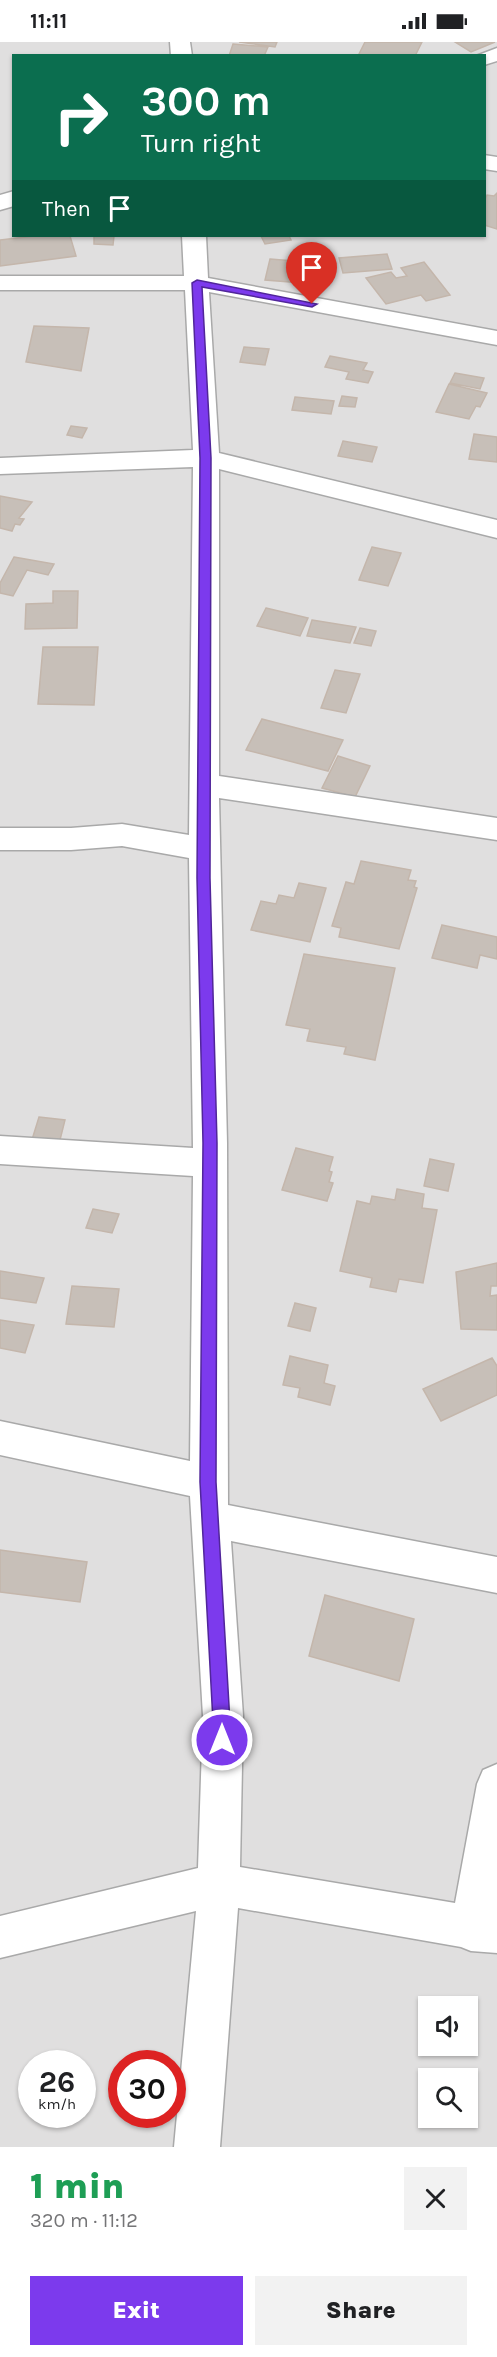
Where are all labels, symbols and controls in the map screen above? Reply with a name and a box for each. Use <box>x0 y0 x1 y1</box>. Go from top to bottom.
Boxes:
text: 11:11 <box>30 8 67 34</box>
text: 300 m <box>141 76 271 126</box>
icon: right <box>42 78 120 156</box>
text: Turn right <box>141 127 261 159</box>
icon: arrive <box>103 192 136 225</box>
text: Then <box>42 196 91 222</box>
pin <box>286 242 337 304</box>
icon: arrive <box>295 251 328 284</box>
position arrow <box>190 1708 254 1772</box>
map controls <box>418 1996 478 2128</box>
button: sound <box>418 1996 478 2056</box>
speed limit sign: 30 <box>108 2050 186 2128</box>
text: 26 <box>39 2064 75 2100</box>
button: search <box>418 2068 478 2128</box>
text: km/h <box>38 2095 76 2113</box>
text: 1 min <box>30 2165 124 2207</box>
button: close <box>404 2167 467 2230</box>
text: 320 m · 11:12 <box>30 2209 138 2232</box>
button: Exit <box>30 2276 243 2345</box>
button: Share <box>255 2276 467 2345</box>

